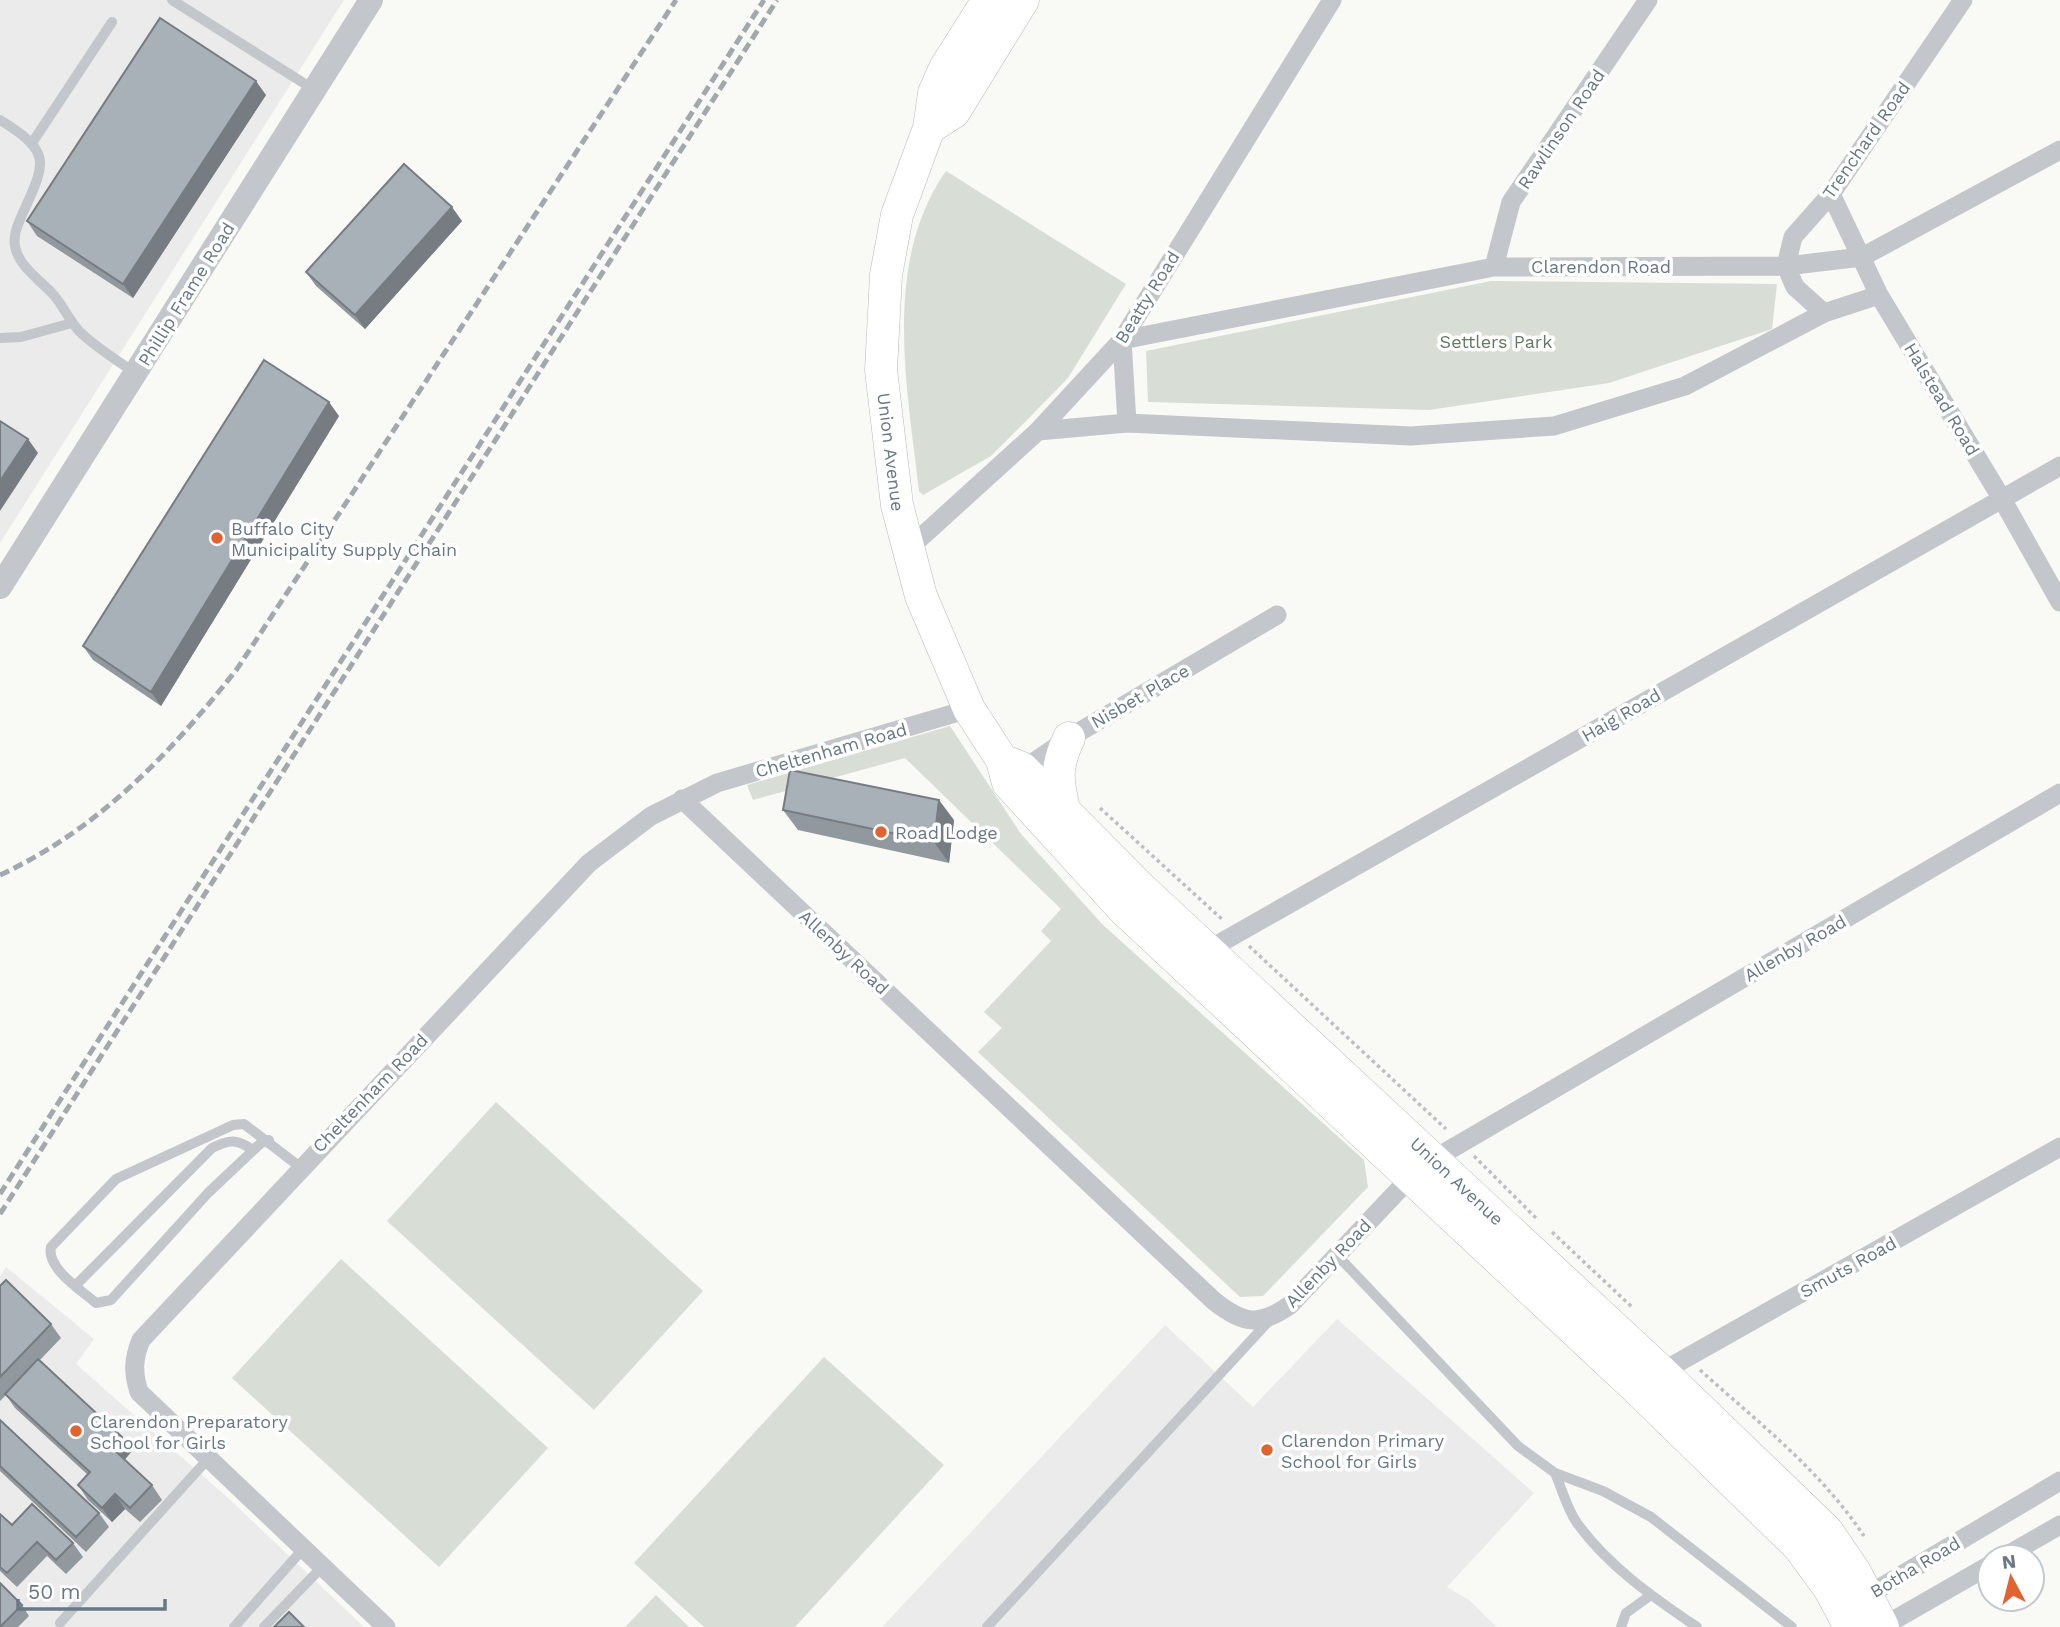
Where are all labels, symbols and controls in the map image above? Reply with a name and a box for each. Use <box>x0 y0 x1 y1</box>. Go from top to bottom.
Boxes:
street label: Rawlinson Road <box>1513 65 1609 193</box>
street label: Trenchard Road <box>1818 77 1914 203</box>
street label: Phillip Frame Road <box>133 218 239 370</box>
street label: Beatty Road <box>1110 247 1184 347</box>
street label: Clarendon Road <box>1531 256 1671 277</box>
park label: Settlers Park <box>1440 331 1552 352</box>
street label: Halstead Road <box>1900 339 1984 459</box>
street label: Union Avenue <box>873 391 909 513</box>
place label: Buffalo City Municipality Supply Chain <box>231 518 457 560</box>
marker: Buffalo City Municipality Supply Chain <box>209 530 225 546</box>
street label: Nisbet Place <box>1087 659 1193 733</box>
street label: Haig Road <box>1578 684 1664 746</box>
street label: Cheltenham Road <box>753 718 909 782</box>
place label: Road Lodge <box>895 822 998 843</box>
marker: Road Lodge <box>873 824 889 840</box>
street label: Allenby Road <box>795 905 893 999</box>
street label: Allenby Road <box>1740 910 1850 986</box>
street label: Cheltenham Road <box>308 1029 432 1157</box>
street label: Union Avenue <box>1406 1133 1508 1229</box>
street label: Allenby Road <box>1281 1215 1375 1311</box>
street label: Smuts Road <box>1796 1232 1900 1302</box>
place label: Clarendon Preparatory School for Girls <box>90 1411 288 1453</box>
marker: Clarendon Preparatory School for Girls <box>68 1423 84 1439</box>
place label: Clarendon Primary School for Girls <box>1281 1430 1445 1472</box>
marker: Clarendon Primary School for Girls <box>1259 1442 1275 1458</box>
street label: Botha Road <box>1866 1532 1964 1602</box>
north arrow <box>1976 1543 2046 1613</box>
text: N <box>2001 1549 2017 1574</box>
scale bar <box>18 1568 164 1612</box>
text: 50 m <box>28 1579 80 1604</box>

